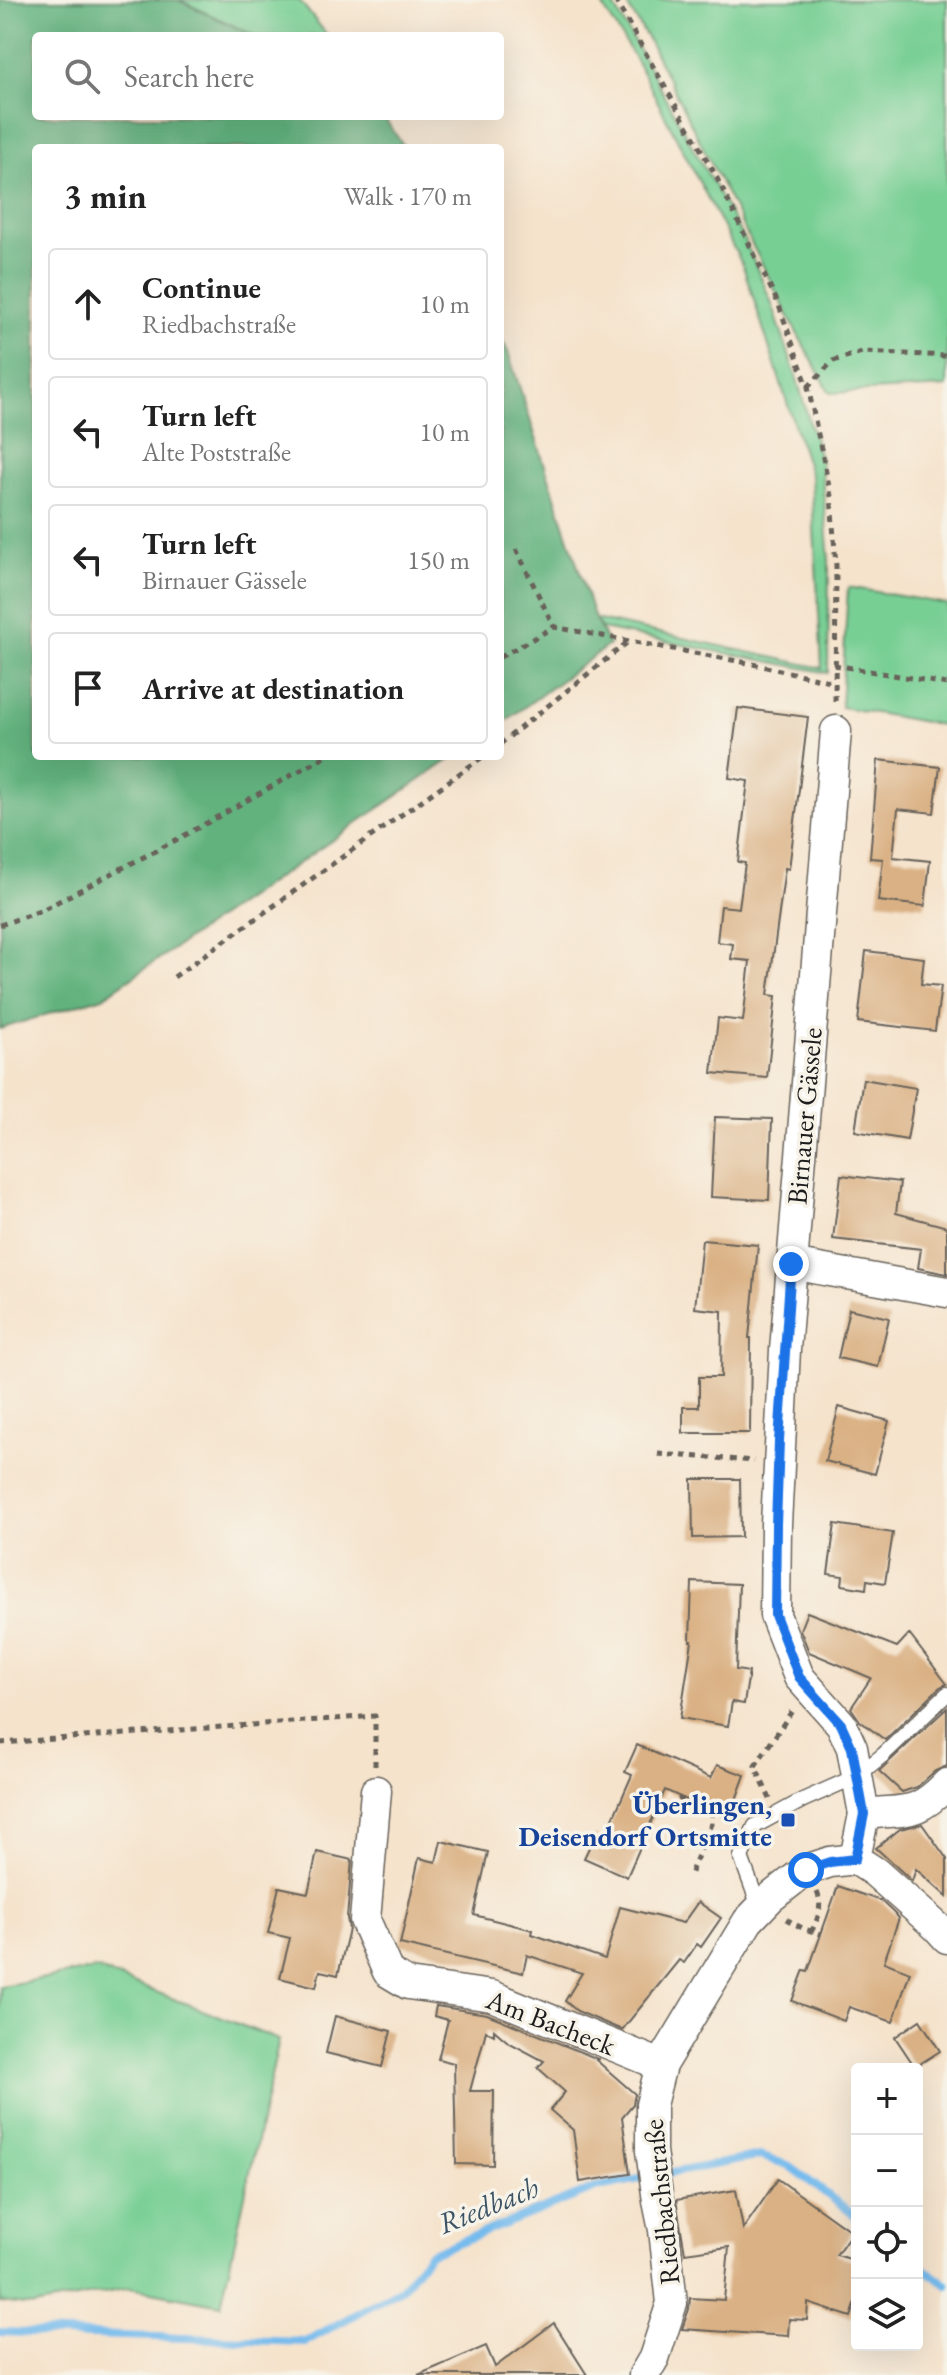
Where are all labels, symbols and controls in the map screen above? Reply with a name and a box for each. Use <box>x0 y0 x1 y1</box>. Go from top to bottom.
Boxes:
search box <box>32 32 504 120</box>
icon: search <box>60 54 104 98</box>
text: Search here <box>124 57 254 96</box>
text: 3 min <box>64 174 147 218</box>
text: Walk · 170 m <box>344 179 472 213</box>
text: Continue <box>142 268 261 307</box>
icon: ahead <box>66 282 110 326</box>
text: 10 m <box>420 287 470 321</box>
text: Riedbachstraße <box>142 307 296 341</box>
text: Turn left <box>142 396 256 435</box>
icon: left <box>66 410 110 454</box>
text: 10 m <box>420 415 470 449</box>
text: Alte Poststraße <box>142 435 291 469</box>
text: Turn left <box>142 524 256 563</box>
icon: left <box>66 538 110 582</box>
text: 150 m <box>407 543 470 577</box>
text: Birnauer Gässele <box>142 563 307 597</box>
icon: arrive <box>66 666 110 710</box>
text: Arrive at destination <box>142 669 404 708</box>
street label: Birnauer Gässele <box>778 1026 830 1206</box>
route end <box>773 1246 809 1282</box>
place label: Überlingen, Deisendorf Ortsmitte <box>519 1786 772 1854</box>
marker: Überlingen, Deisendorf Ortsmitte <box>779 1811 797 1829</box>
route start <box>788 1852 824 1888</box>
street label: Am Bacheck <box>480 1981 621 2063</box>
map controls <box>851 2063 923 2351</box>
button: + <box>851 2063 923 2135</box>
street label: Riedbachstraße <box>634 2118 688 2286</box>
button: − <box>851 2135 923 2207</box>
water label: Riedbach <box>432 2167 545 2243</box>
button: locate <box>851 2207 923 2279</box>
button: layers <box>851 2279 923 2351</box>

